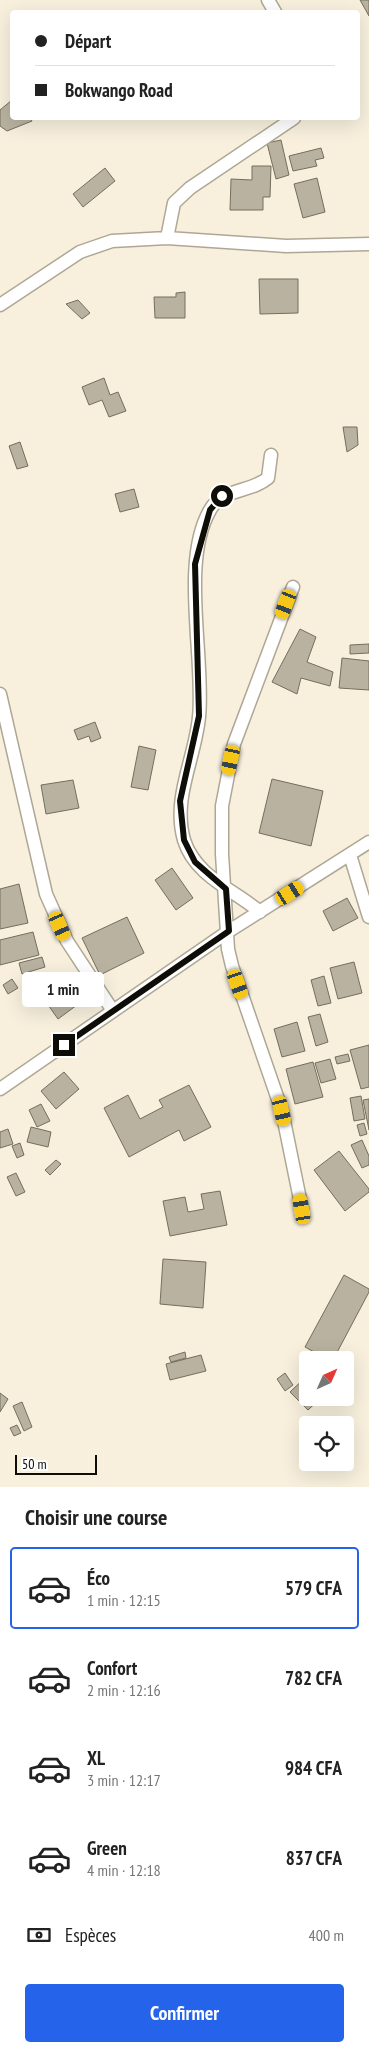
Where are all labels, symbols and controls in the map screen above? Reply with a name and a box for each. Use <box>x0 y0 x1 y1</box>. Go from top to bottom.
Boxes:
text: Départ <box>65 29 111 53</box>
text: Bokwango Road <box>65 78 173 102</box>
route start <box>211 485 233 507</box>
car <box>273 587 298 621</box>
car <box>220 744 241 776</box>
car <box>273 879 306 907</box>
car <box>47 909 72 943</box>
car <box>226 967 249 1001</box>
callout: 1 min <box>23 972 105 1008</box>
text: 1 min <box>47 979 79 999</box>
route end <box>53 1034 75 1056</box>
car <box>271 1095 292 1127</box>
car <box>292 1193 311 1225</box>
north arrow <box>299 1351 354 1406</box>
map controls <box>299 1351 354 1471</box>
button: locate <box>299 1416 354 1471</box>
scale bar <box>15 1452 98 1475</box>
text: 50 m <box>22 1455 47 1473</box>
text: Choisir une course <box>25 1503 167 1531</box>
icon: car <box>27 1566 72 1611</box>
text: Éco <box>87 1566 110 1590</box>
text: 579 CFA <box>285 1576 342 1600</box>
text: 1 min · 12:15 <box>87 1590 161 1610</box>
icon: car <box>27 1656 72 1701</box>
text: Confort <box>87 1656 137 1680</box>
text: 782 CFA <box>285 1666 342 1690</box>
text: 2 min · 12:16 <box>87 1680 161 1700</box>
icon: car <box>27 1746 72 1791</box>
text: XL <box>87 1746 105 1770</box>
text: 984 CFA <box>285 1756 342 1780</box>
text: 3 min · 12:17 <box>87 1770 161 1790</box>
icon: car <box>27 1836 72 1881</box>
text: Green <box>87 1836 127 1860</box>
text: 837 CFA <box>286 1846 342 1870</box>
text: 4 min · 12:18 <box>87 1860 161 1880</box>
icon: cash <box>25 1921 53 1949</box>
text: Espèces <box>65 1923 116 1947</box>
text: 400 m <box>309 1925 344 1945</box>
button: Confirmer <box>25 1984 344 2042</box>

